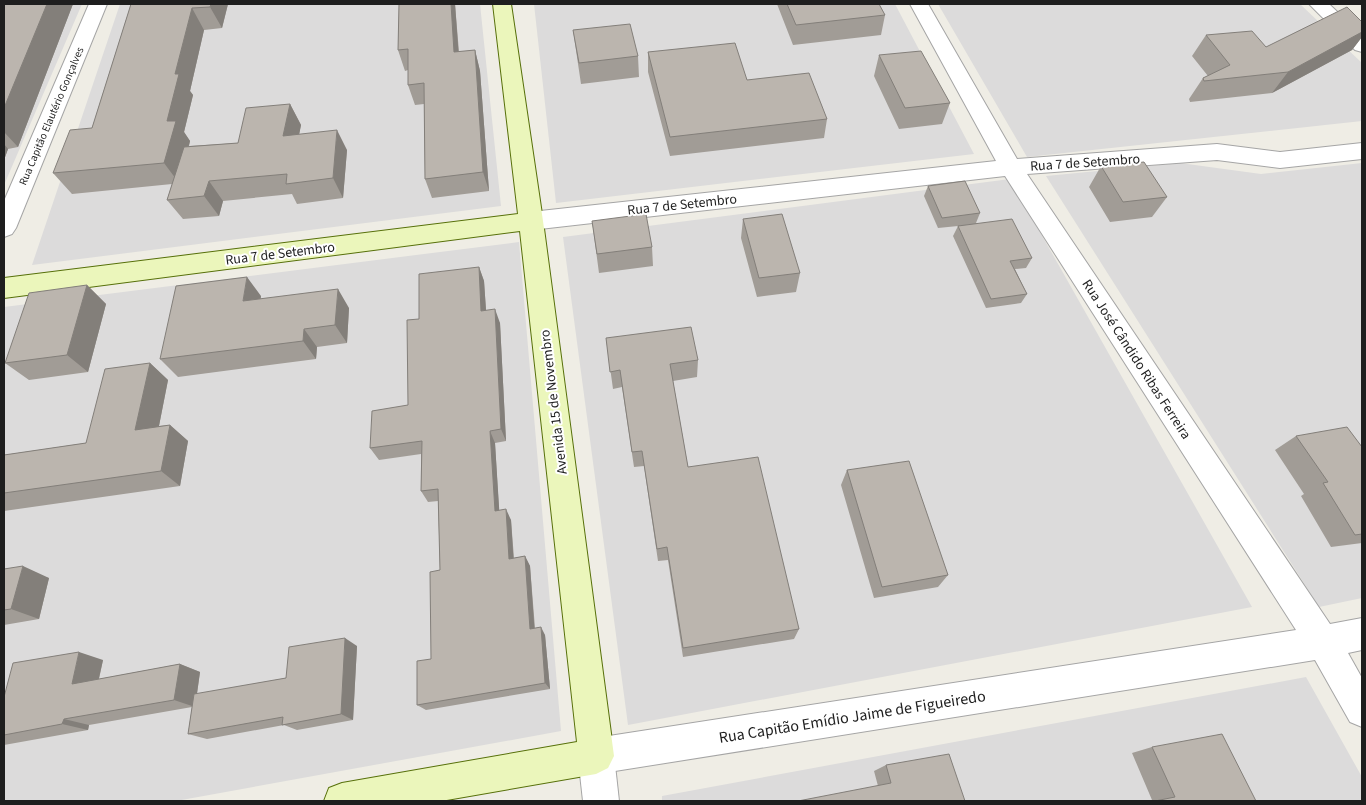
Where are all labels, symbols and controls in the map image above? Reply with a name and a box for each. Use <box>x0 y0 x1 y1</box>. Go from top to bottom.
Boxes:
street label: Rua Capitão Elautério Gonçalves <box>15 44 88 188</box>
street label: Rua 7 de Setembro <box>1029 149 1141 177</box>
street label: Rua 7 de Setembro <box>626 189 738 221</box>
street label: Rua 7 de Setembro <box>224 237 336 271</box>
street label: Rua José Cândido Ribas Ferreira <box>1077 276 1196 444</box>
street label: Avenida 15 de Novembro <box>535 328 573 475</box>
street label: Rua Capitão Emídio Jaime de Figueiredo <box>717 685 987 749</box>

